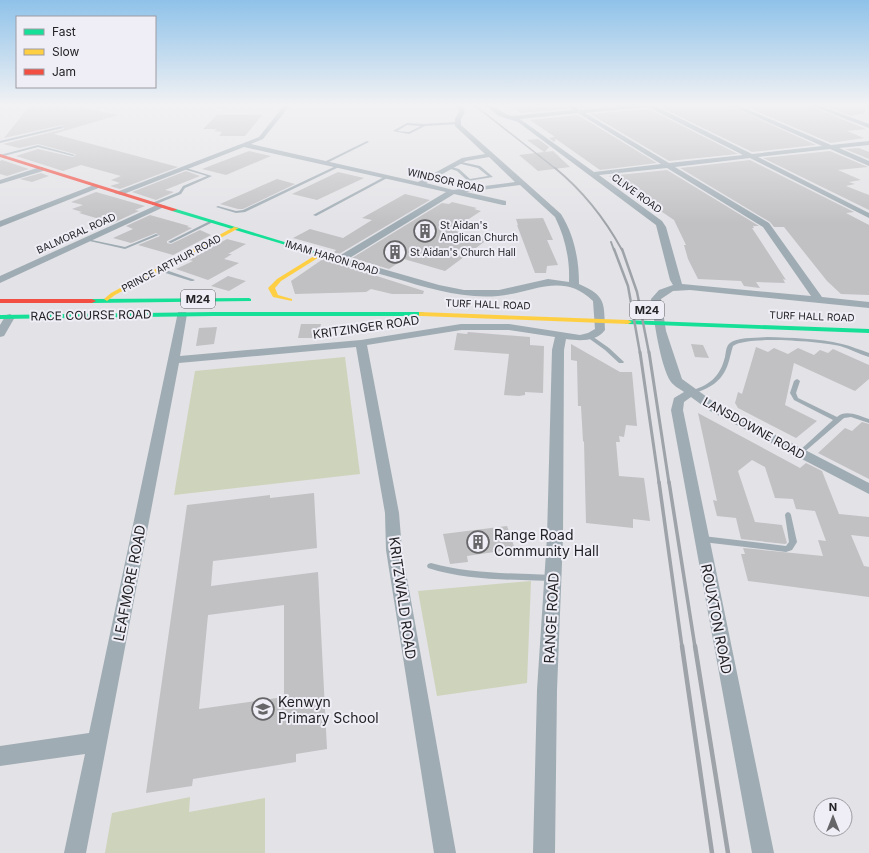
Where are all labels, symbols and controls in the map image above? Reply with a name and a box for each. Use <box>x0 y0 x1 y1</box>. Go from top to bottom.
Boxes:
legend <box>16 16 156 88</box>
text: Fast <box>52 24 76 39</box>
text: Slow <box>52 44 80 59</box>
text: Jam <box>52 64 76 79</box>
street label: WINDSOR ROAD <box>406 165 486 195</box>
street label: CLIVE ROAD <box>610 171 664 215</box>
street label: BALMORAL ROAD <box>35 210 117 256</box>
building icon: St Aidan's Anglican Church <box>412 218 438 244</box>
place label: St Aidan's Anglican Church <box>440 219 518 243</box>
street label: PRINCE ARTHUR ROAD <box>119 232 223 294</box>
street label: IMAM HARON ROAD <box>284 237 380 277</box>
building icon: St Aidan's Church Hall <box>382 239 408 265</box>
place label: St Aidan's Church Hall <box>410 246 516 258</box>
road number: M24 <box>181 290 215 308</box>
street label: TURF HALL ROAD <box>445 297 531 311</box>
road number: M24 <box>630 301 664 319</box>
street label: RACE COURSE ROAD <box>30 306 152 324</box>
street label: TURF HALL ROAD <box>769 309 855 323</box>
street label: KRITZINGER ROAD <box>312 312 420 342</box>
street label: LANSDOWNE ROAD <box>700 394 808 462</box>
street label: LEAFMORE ROAD <box>109 523 149 643</box>
place label: Range Road Community Hall <box>494 526 599 559</box>
building icon: Range Road Community Hall <box>465 529 491 555</box>
street label: KRITZWALD ROAD <box>386 536 420 660</box>
street label: ROUXTON ROAD <box>698 562 736 676</box>
street label: RANGE ROAD <box>540 572 562 664</box>
place label: Kenwyn Primary School <box>278 693 379 726</box>
school or university icon: Kenwyn Primary School <box>250 696 276 722</box>
north arrow <box>813 797 853 837</box>
text: N <box>829 800 837 814</box>

